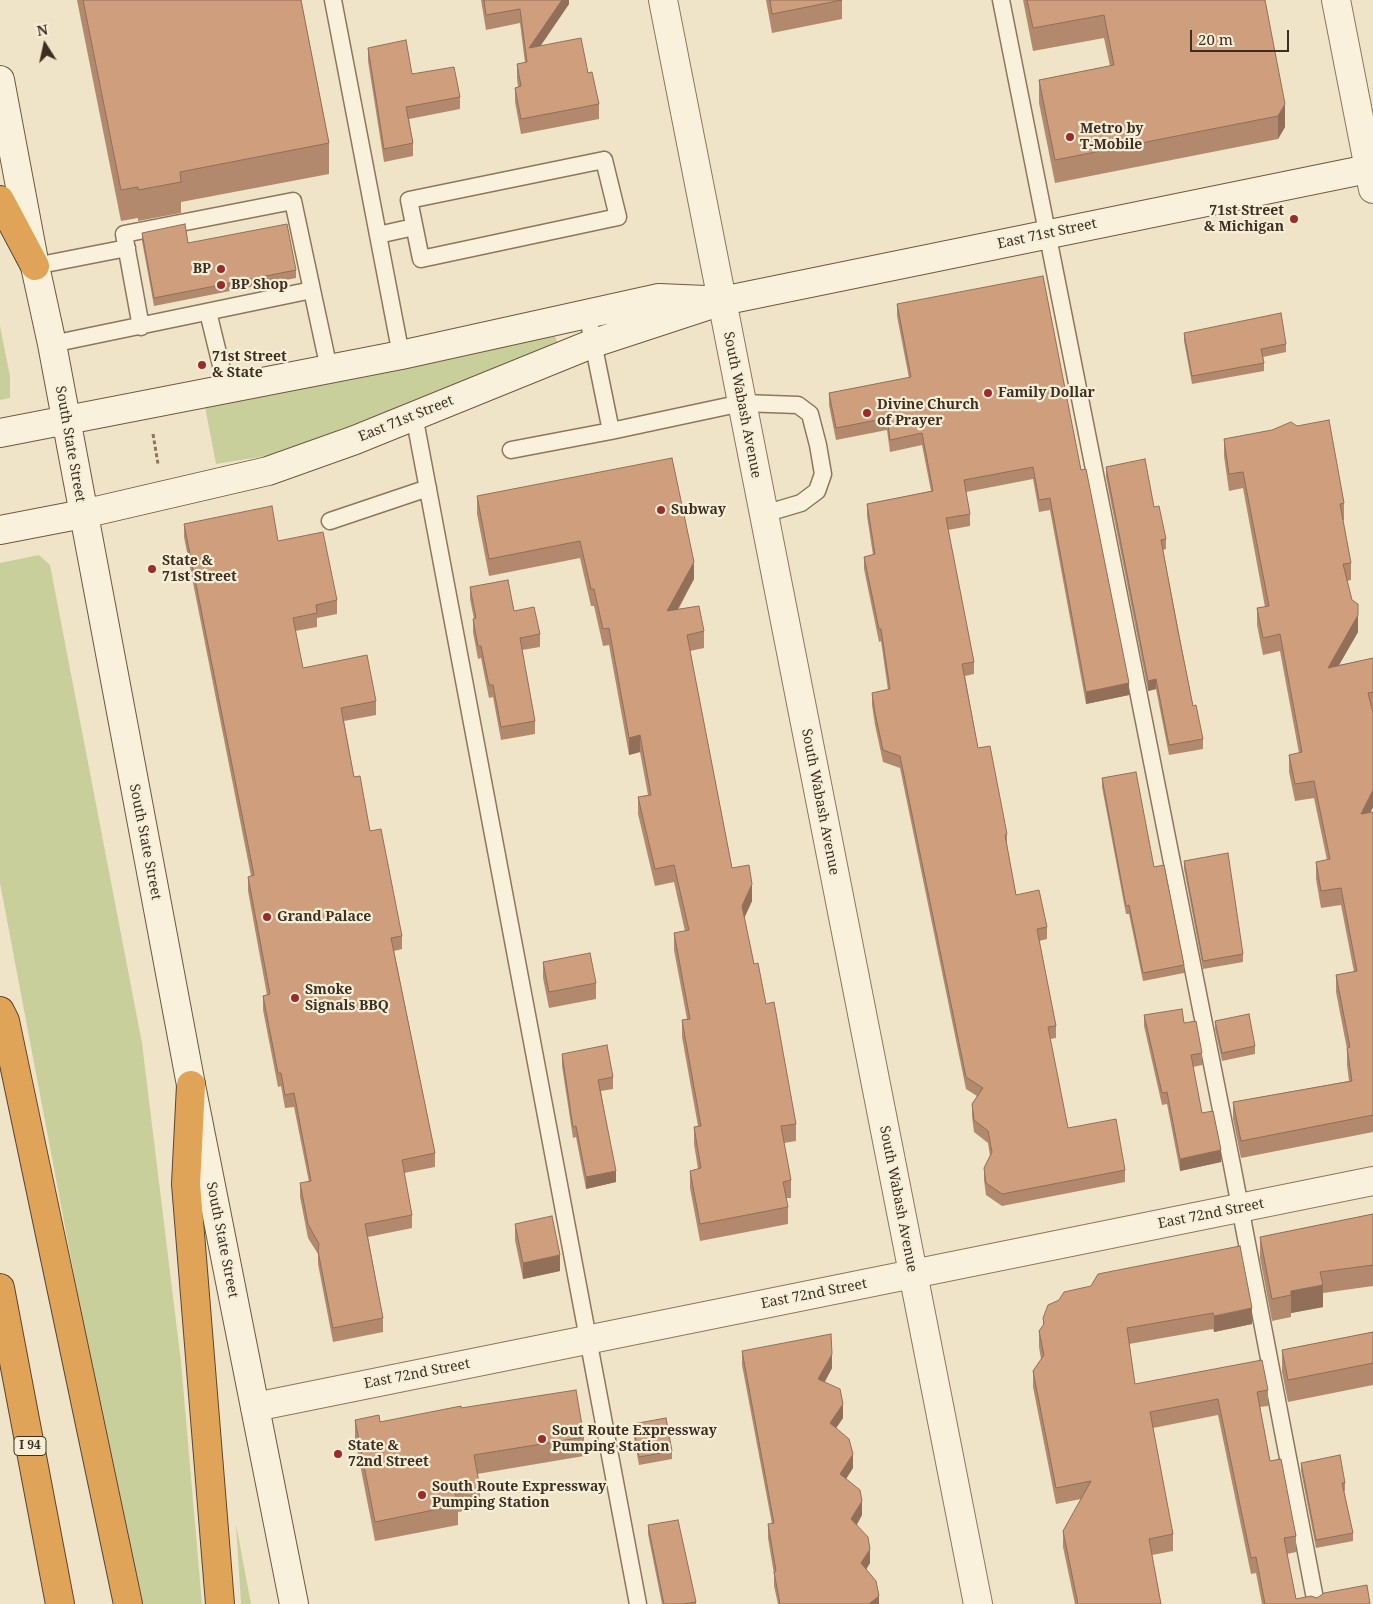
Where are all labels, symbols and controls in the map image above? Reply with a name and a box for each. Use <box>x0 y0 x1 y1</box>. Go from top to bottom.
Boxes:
text: N <box>35 19 49 40</box>
north arrow <box>20 20 70 70</box>
scale bar <box>1193 20 1292 52</box>
text: 20 m <box>1198 29 1233 49</box>
place label: Metro by T-Mobile <box>1080 121 1143 154</box>
marker: Metro by T-Mobile <box>1064 131 1076 143</box>
place label: 71st Street & Michigan <box>1204 203 1284 236</box>
marker: 71st Street & Michigan <box>1288 213 1300 225</box>
street label: East 71st Street <box>996 215 1098 253</box>
place label: BP <box>193 261 211 277</box>
marker: BP <box>215 263 227 275</box>
place label: BP Shop <box>231 277 288 293</box>
marker: BP Shop <box>215 279 227 291</box>
street label: South Wabash Avenue <box>720 330 764 480</box>
place label: 71st Street & State <box>212 349 287 382</box>
marker: 71st Street & State <box>196 359 208 371</box>
street label: South State Street <box>52 385 88 503</box>
place label: Family Dollar <box>998 385 1095 401</box>
marker: Family Dollar <box>982 387 994 399</box>
street label: East 71st Street <box>356 392 456 446</box>
place label: Divine Church of Prayer <box>877 397 979 430</box>
marker: Divine Church of Prayer <box>861 407 873 419</box>
place label: Subway <box>671 502 726 518</box>
marker: Subway <box>655 504 667 516</box>
place label: State & 71st Street <box>162 553 237 586</box>
marker: State & 71st Street <box>146 563 158 575</box>
street label: South Wabash Avenue <box>798 727 842 877</box>
street label: South State Street <box>126 783 164 901</box>
place label: Grand Palace <box>277 909 371 925</box>
marker: Grand Palace <box>261 911 273 923</box>
place label: Smoke Signals BBQ <box>305 982 389 1014</box>
marker: Smoke Signals BBQ <box>289 992 301 1004</box>
street label: South Wabash Avenue <box>876 1124 920 1274</box>
street label: South State Street <box>203 1181 241 1299</box>
street label: East 72nd Street <box>1157 1196 1265 1232</box>
street label: East 72nd Street <box>760 1276 868 1312</box>
street label: East 72nd Street <box>363 1356 471 1392</box>
place label: Sout Route Expressway Pumping Station <box>552 1423 717 1455</box>
marker: Sout Route Expressway Pumping Station <box>536 1433 548 1445</box>
road number: I 94 <box>14 1436 46 1455</box>
place label: State & 72nd Street <box>348 1438 429 1470</box>
marker: State & 72nd Street <box>332 1448 344 1460</box>
place label: South Route Expressway Pumping Station <box>432 1479 606 1511</box>
marker: South Route Expressway Pumping Station <box>416 1489 428 1501</box>

